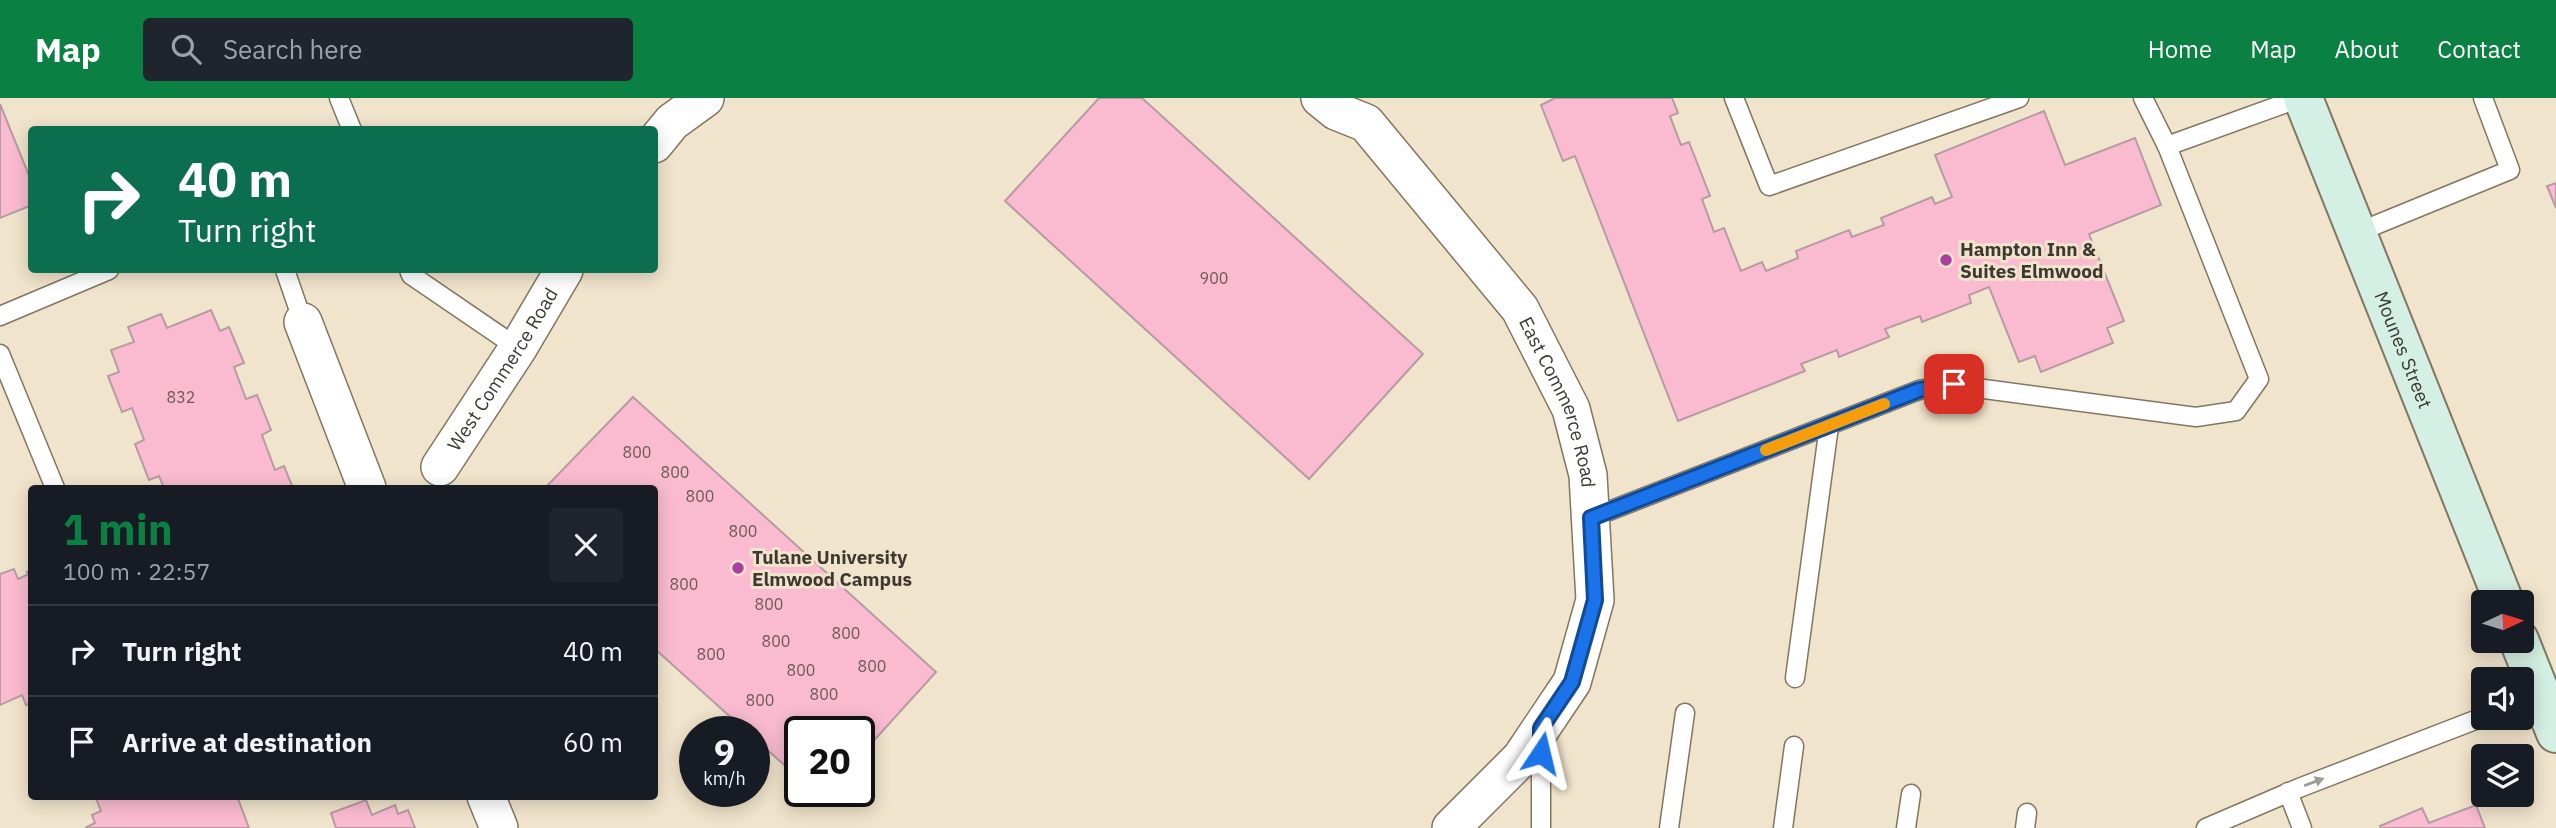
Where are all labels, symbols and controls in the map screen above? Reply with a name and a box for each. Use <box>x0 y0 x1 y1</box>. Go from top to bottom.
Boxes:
search box <box>143 18 633 81</box>
text: Map <box>35 28 101 71</box>
icon: search <box>167 30 205 68</box>
text: Search here <box>223 32 362 66</box>
text: Home <box>2148 33 2212 65</box>
text: Map <box>2250 33 2296 65</box>
text: About <box>2334 33 2399 65</box>
text: Contact <box>2437 33 2521 65</box>
text: 40 m <box>178 147 292 210</box>
icon: right <box>63 154 154 245</box>
text: Turn right <box>178 209 316 251</box>
place label: Hampton Inn & Suites Elmwood <box>1960 237 2104 283</box>
marker: Hampton Inn & Suites Elmwood <box>1938 252 1954 268</box>
house number: 900 <box>1200 268 1228 288</box>
street label: West Commerce Road <box>442 283 563 455</box>
street label: Mounes Street <box>2369 288 2438 412</box>
street label: East Commerce Road <box>1514 313 1601 488</box>
pin <box>1924 354 1984 414</box>
icon: arrive <box>1935 365 1973 403</box>
house number: 832 <box>167 387 195 407</box>
house number: 800 <box>623 442 651 462</box>
house number: 800 <box>661 462 689 482</box>
house number: 800 <box>686 486 714 506</box>
text: 1 min <box>63 502 173 557</box>
button: close <box>549 508 623 582</box>
house number: 800 <box>729 521 757 541</box>
place label: Tulane University Elmwood Campus <box>752 545 912 591</box>
text: 100 m · 22:57 <box>63 556 210 586</box>
marker: Tulane University Elmwood Campus <box>730 560 746 576</box>
house number: 800 <box>670 574 698 594</box>
north arrow <box>2471 590 2534 653</box>
map controls <box>2471 590 2534 807</box>
house number: 800 <box>755 594 783 614</box>
house number: 800 <box>832 623 860 643</box>
house number: 800 <box>762 631 790 651</box>
icon: right <box>63 632 101 670</box>
text: Turn right <box>122 634 241 668</box>
text: 40 m <box>563 634 623 668</box>
house number: 800 <box>697 644 725 664</box>
house number: 800 <box>858 656 886 676</box>
house number: 800 <box>787 660 815 680</box>
button: sound <box>2471 667 2534 730</box>
house number: 800 <box>810 684 838 704</box>
house number: 800 <box>746 690 774 710</box>
speed limit sign: 20 <box>784 716 875 807</box>
position arrow <box>1504 716 1578 790</box>
icon: arrive <box>63 723 101 761</box>
text: Arrive at destination <box>122 725 372 759</box>
text: 60 m <box>563 725 623 759</box>
text: 9 <box>714 729 735 775</box>
button: layers <box>2471 744 2534 807</box>
text: km/h <box>703 767 746 790</box>
one-way arrow <box>2304 776 2325 787</box>

